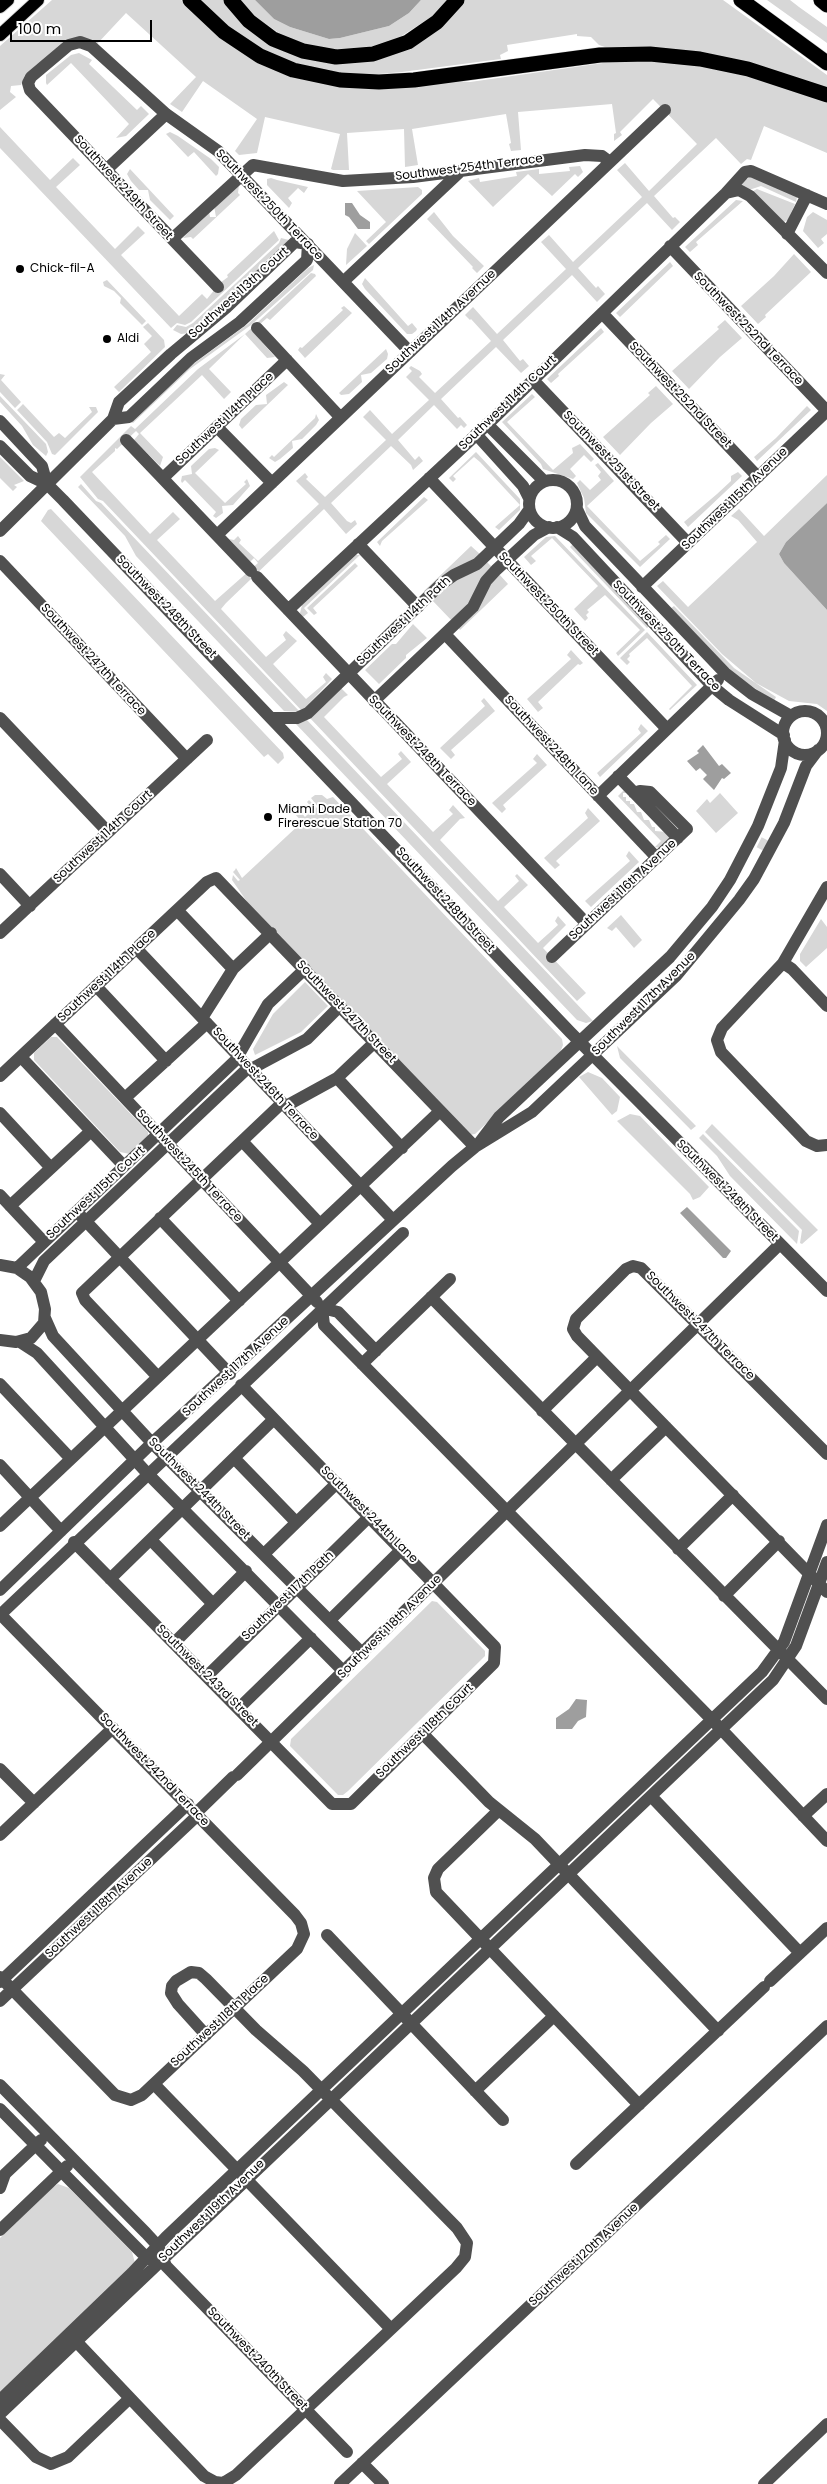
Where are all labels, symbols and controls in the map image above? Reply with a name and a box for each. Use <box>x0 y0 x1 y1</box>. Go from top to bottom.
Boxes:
scale bar <box>12 10 155 42</box>
text: 100 m <box>18 18 61 39</box>
street label: Southwest 249th Street <box>71 133 175 243</box>
street label: Southwest 250th Terrace <box>212 147 326 263</box>
street label: Southwest 254th Terrace <box>394 152 544 184</box>
street label: Southwest 113th Court <box>186 244 292 342</box>
place label: Chick-fil-A <box>30 262 95 276</box>
marker: Chick-fil-A <box>14 263 26 275</box>
street label: Southwest 114th Avernue <box>383 267 499 377</box>
street label: Southwest 252nd Terrace <box>690 269 806 389</box>
place label: Aldi <box>117 332 139 346</box>
marker: Aldi <box>101 333 113 345</box>
street label: Southwest 252nd Street <box>626 339 734 451</box>
street label: Southwest 114th Court <box>456 353 560 453</box>
street label: Southwest 114th Place <box>173 370 277 468</box>
street label: Southwest 251st Street <box>560 408 662 514</box>
street label: Southwest 115th Avenue <box>679 445 791 553</box>
street label: Southwest 250th Street <box>495 549 601 659</box>
street label: Southwest 248th Street <box>113 552 219 662</box>
street label: Southwest 114th Path <box>354 574 454 668</box>
street label: Southwest 250th Terrace <box>609 578 723 694</box>
street label: Southwest 247th Terrace <box>37 601 149 719</box>
street label: Southwest 248th Terrace <box>365 693 479 809</box>
street label: Southwest 248th Lane <box>501 693 601 799</box>
street label: Southwest 114th Court <box>51 788 155 886</box>
place label: Miami Dade Firerescue Station 70 <box>278 803 402 831</box>
marker: Miami Dade Firerescue Station 70 <box>262 811 274 823</box>
street label: Southwest 116th Avenue <box>566 837 680 943</box>
street label: Southwest 248th Street <box>393 845 497 955</box>
street label: Southwest 114th Place <box>55 927 159 1025</box>
street label: Southwest 117th Avenue <box>589 949 699 1059</box>
street label: Southwest 247th Street <box>293 958 399 1066</box>
street label: Southwest 246th Terrace <box>209 1025 321 1143</box>
street label: Southwest 245th Terrace <box>133 1107 245 1225</box>
street label: Southwest 248th Street <box>673 1137 781 1245</box>
street label: Southwest 115th Court <box>44 1144 148 1242</box>
street label: Southwest 247th Terrace <box>643 1269 757 1383</box>
street label: Southwest 117th Avenue <box>180 1314 292 1420</box>
street label: Southwest 244th Street <box>145 1435 253 1543</box>
street label: Southwest 244th Lane <box>318 1464 420 1566</box>
street label: Southwest 117th Path <box>239 1548 337 1644</box>
street label: Southwest 118th Avenue <box>335 1572 445 1682</box>
street label: Southwest 243rd Street <box>153 1622 261 1730</box>
street label: Southwest 118th Court <box>373 1681 477 1781</box>
street label: Southwest 242nd Terrace <box>96 1710 212 1830</box>
street label: Southwest 118th Avenue <box>42 1855 156 1961</box>
street label: Southwest 118th Place <box>168 1972 272 2070</box>
street label: Southwest 119th Avenue <box>156 2157 268 2265</box>
street label: Southwest 120th Avenue <box>526 2201 642 2309</box>
street label: Southwest 240th Street <box>204 2304 310 2414</box>

